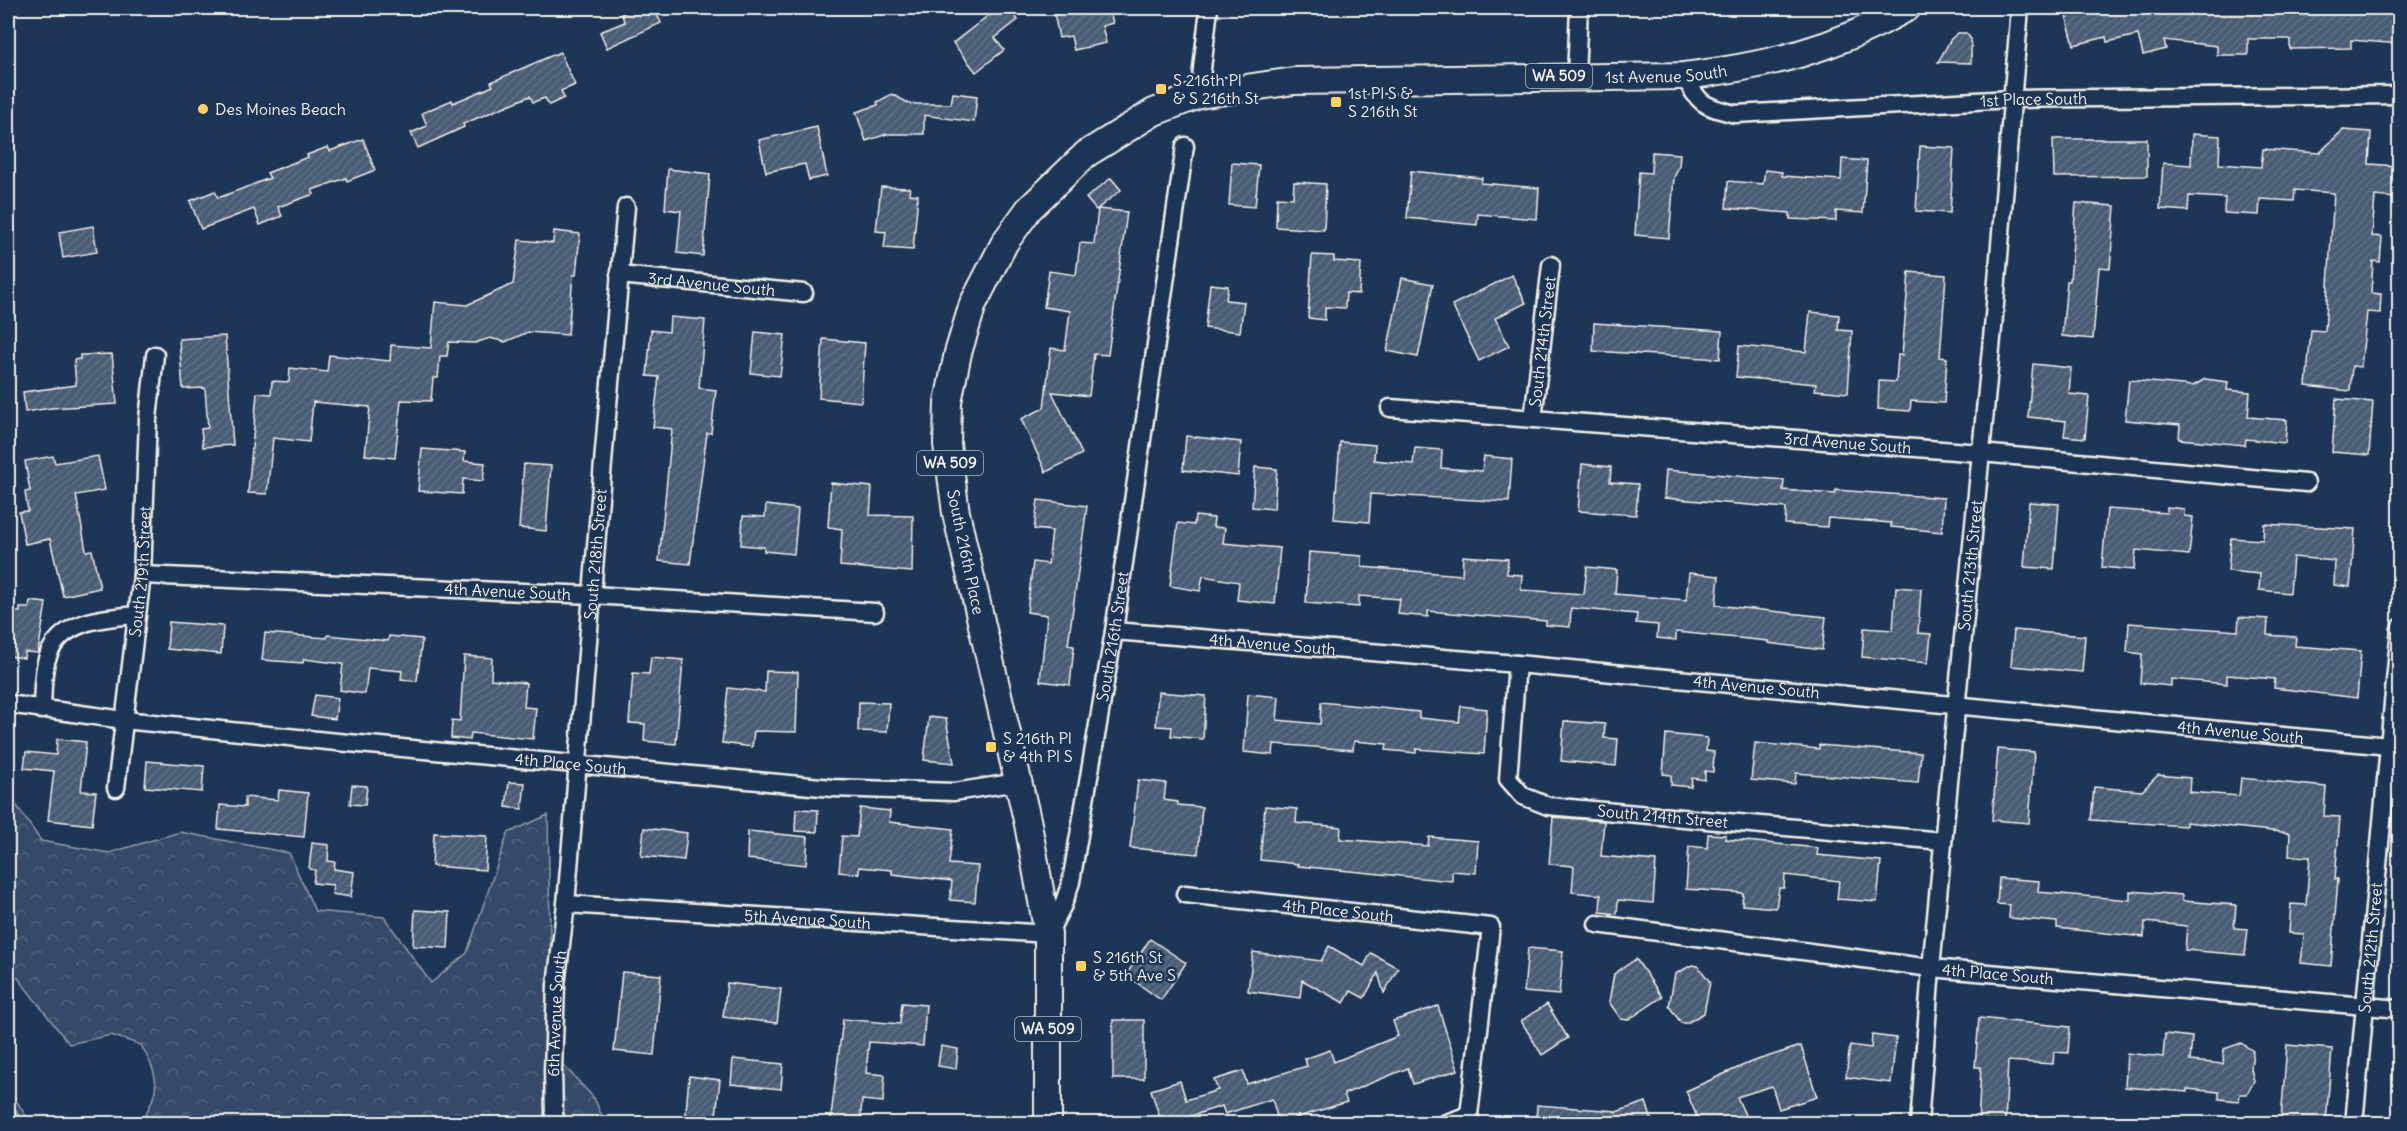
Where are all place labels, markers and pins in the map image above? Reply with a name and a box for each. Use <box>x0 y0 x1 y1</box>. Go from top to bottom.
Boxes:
place label: S 216th Pl & S 216th St <box>1173 70 1259 108</box>
marker: S 216th Pl & S 216th St <box>1154 82 1168 96</box>
place label: 1st Pl S & S 216th St <box>1348 83 1418 121</box>
marker: 1st Pl S & S 216th St <box>1329 95 1343 109</box>
place label: Des Moines Beach <box>215 99 346 119</box>
marker: Des Moines Beach <box>196 102 210 116</box>
place label: S 216th Pl & 4th Pl S <box>1003 728 1073 766</box>
marker: S 216th Pl & 4th Pl S <box>984 740 998 754</box>
place label: S 216th St & 5th Ave S <box>1093 947 1176 985</box>
marker: S 216th St & 5th Ave S <box>1074 959 1088 973</box>

